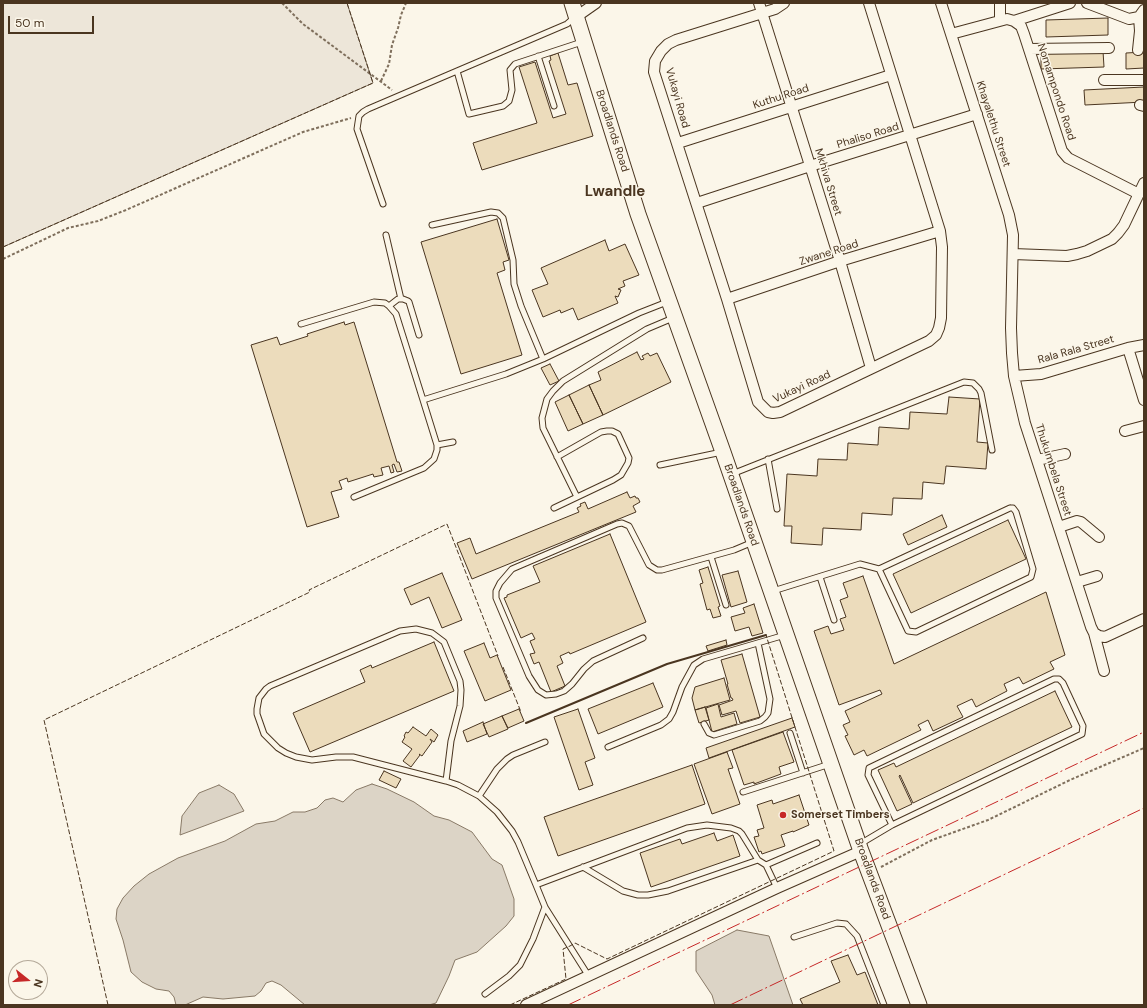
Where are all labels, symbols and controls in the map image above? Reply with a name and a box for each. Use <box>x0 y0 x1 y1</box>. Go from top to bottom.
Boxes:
scale bar <box>10 8 96 34</box>
text: 50 m <box>15 15 44 31</box>
street label: Nomampondo Road <box>1034 42 1078 142</box>
street label: Vukayi Road <box>662 66 692 130</box>
street label: Khayalethu Street <box>973 79 1013 169</box>
street label: Kuthu Road <box>751 82 811 112</box>
street label: Broadlands Road <box>592 88 632 174</box>
street label: Phaliso Road <box>835 120 901 152</box>
street label: Mkhiva Street <box>812 147 844 217</box>
district label: Lwandle <box>585 183 645 201</box>
street label: Zwane Road <box>798 237 860 269</box>
street label: Rala Rala Street <box>1036 333 1116 367</box>
street label: Vukayi Road <box>771 368 833 406</box>
street label: Thukumbela Street <box>1032 422 1074 518</box>
street label: Broadlands Road <box>721 462 761 548</box>
place label: Somerset Timbers <box>791 808 890 822</box>
marker: Somerset Timbers <box>778 810 788 820</box>
street label: Broadlands Road <box>851 837 893 921</box>
north arrow <box>8 960 48 1000</box>
text: N <box>31 977 46 989</box>

